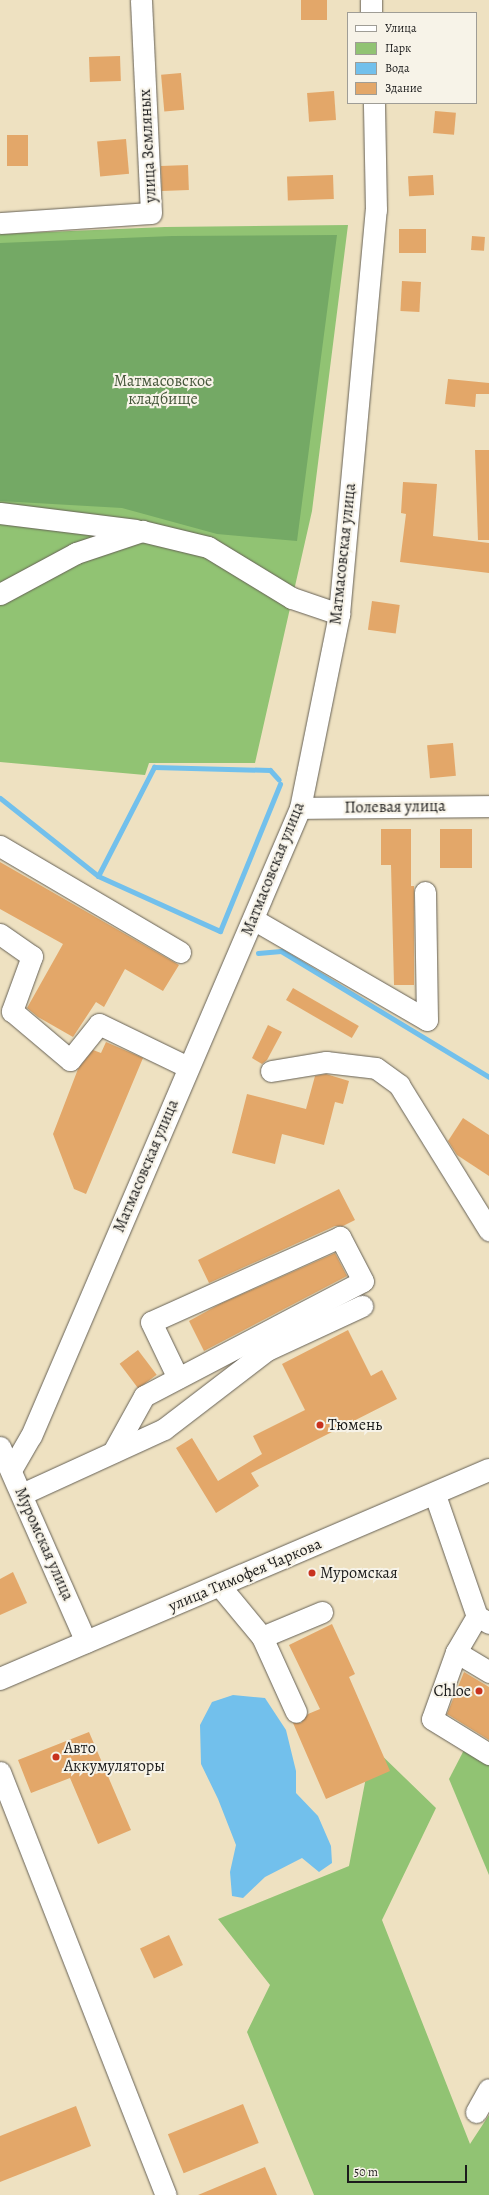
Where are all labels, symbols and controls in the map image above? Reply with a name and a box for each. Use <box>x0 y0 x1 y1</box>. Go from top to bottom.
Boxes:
legend <box>347 12 477 104</box>
text: Улица <box>385 20 416 36</box>
text: Парк <box>385 40 411 56</box>
text: Вода <box>385 60 410 76</box>
text: Здание <box>385 80 422 96</box>
street label: улица Земляных <box>135 89 161 203</box>
park label: Матмасовское кладбище <box>114 371 212 409</box>
street label: Матмасовская улица <box>326 482 360 626</box>
street label: Полевая улица <box>344 797 446 817</box>
street label: Матмасовская улица <box>237 799 309 939</box>
street label: Матмасовская улица <box>109 1097 183 1235</box>
place label: Тюмень <box>328 1415 382 1435</box>
marker: Тюмень <box>315 1420 325 1430</box>
street label: Муромская улица <box>10 1484 78 1604</box>
street label: улица Тимофея Чаркова <box>166 1534 324 1616</box>
place label: Муромская <box>320 1563 398 1583</box>
marker: Муромская <box>307 1568 317 1578</box>
place label: Chloe <box>433 1681 471 1701</box>
marker: Chloe <box>474 1686 484 1696</box>
place label: Авто Аккумуляторы <box>64 1738 165 1776</box>
marker: Авто Аккумуляторы <box>51 1752 61 1762</box>
scale bar <box>349 2157 469 2183</box>
text: 50 m <box>354 2164 378 2180</box>

